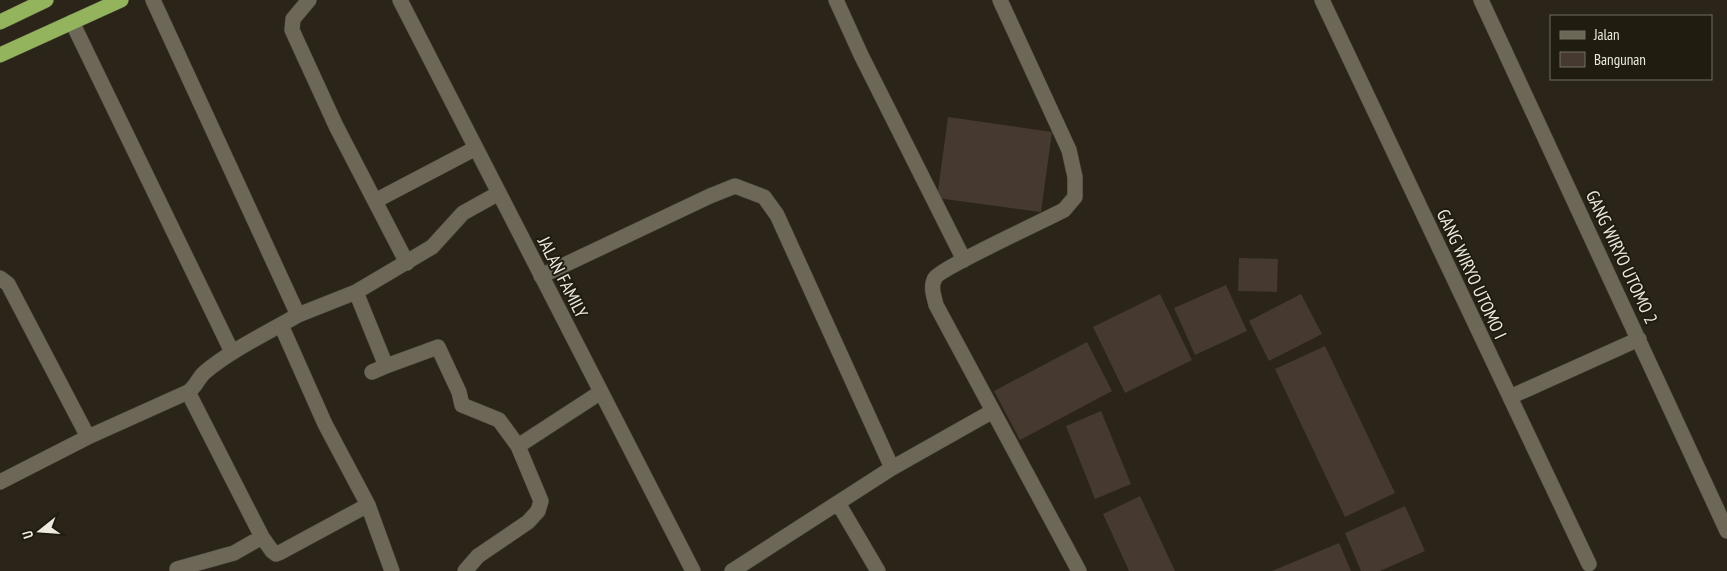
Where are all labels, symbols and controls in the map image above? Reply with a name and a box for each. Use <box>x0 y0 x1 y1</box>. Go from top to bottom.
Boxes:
legend <box>1550 15 1712 80</box>
text: Jalan <box>1593 25 1620 44</box>
text: Bangunan <box>1594 50 1646 69</box>
street label: GANG WIRYO UTOMO 2 <box>1581 187 1663 327</box>
street label: GANG WIRYO UTOMO I <box>1432 205 1512 343</box>
street label: JALAN FAMILY <box>532 232 594 322</box>
north arrow <box>15 506 65 556</box>
text: U <box>18 529 37 541</box>

